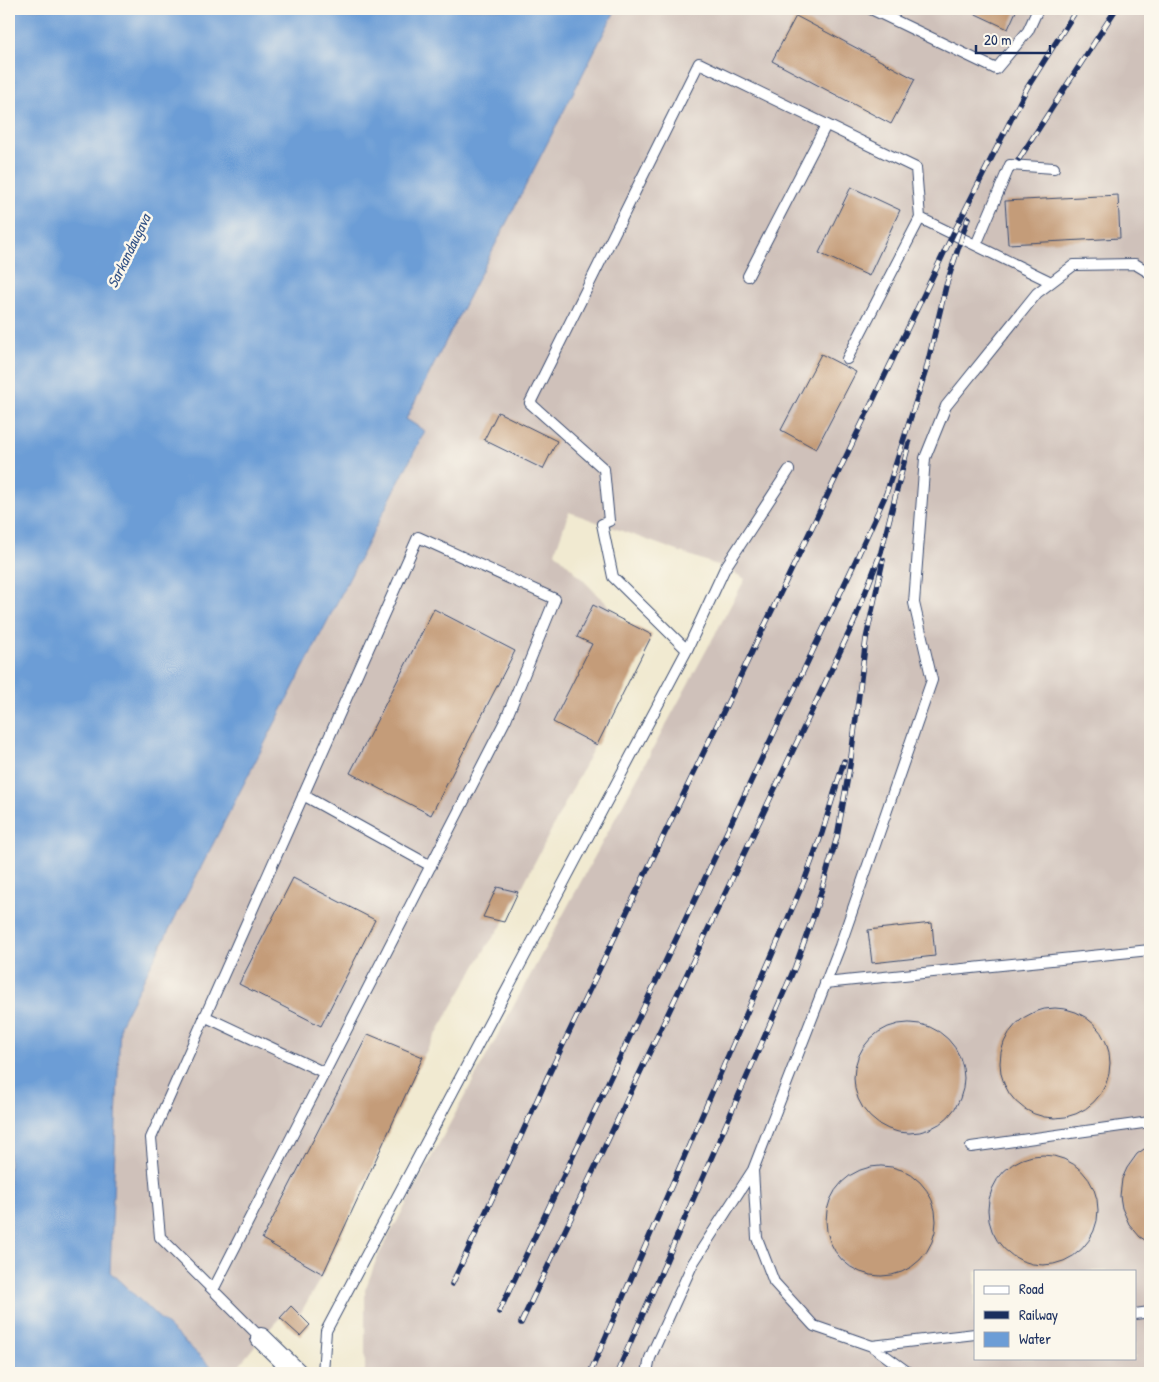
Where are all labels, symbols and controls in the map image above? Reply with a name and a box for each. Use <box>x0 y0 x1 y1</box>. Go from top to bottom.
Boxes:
scale bar <box>976 22 1050 54</box>
text: 20 m <box>984 29 1011 50</box>
water label: Sarkandaugava <box>102 209 156 291</box>
legend <box>974 1270 1136 1360</box>
text: Road <box>1019 1278 1044 1299</box>
text: Railway <box>1019 1304 1058 1325</box>
text: Water <box>1019 1328 1051 1349</box>

